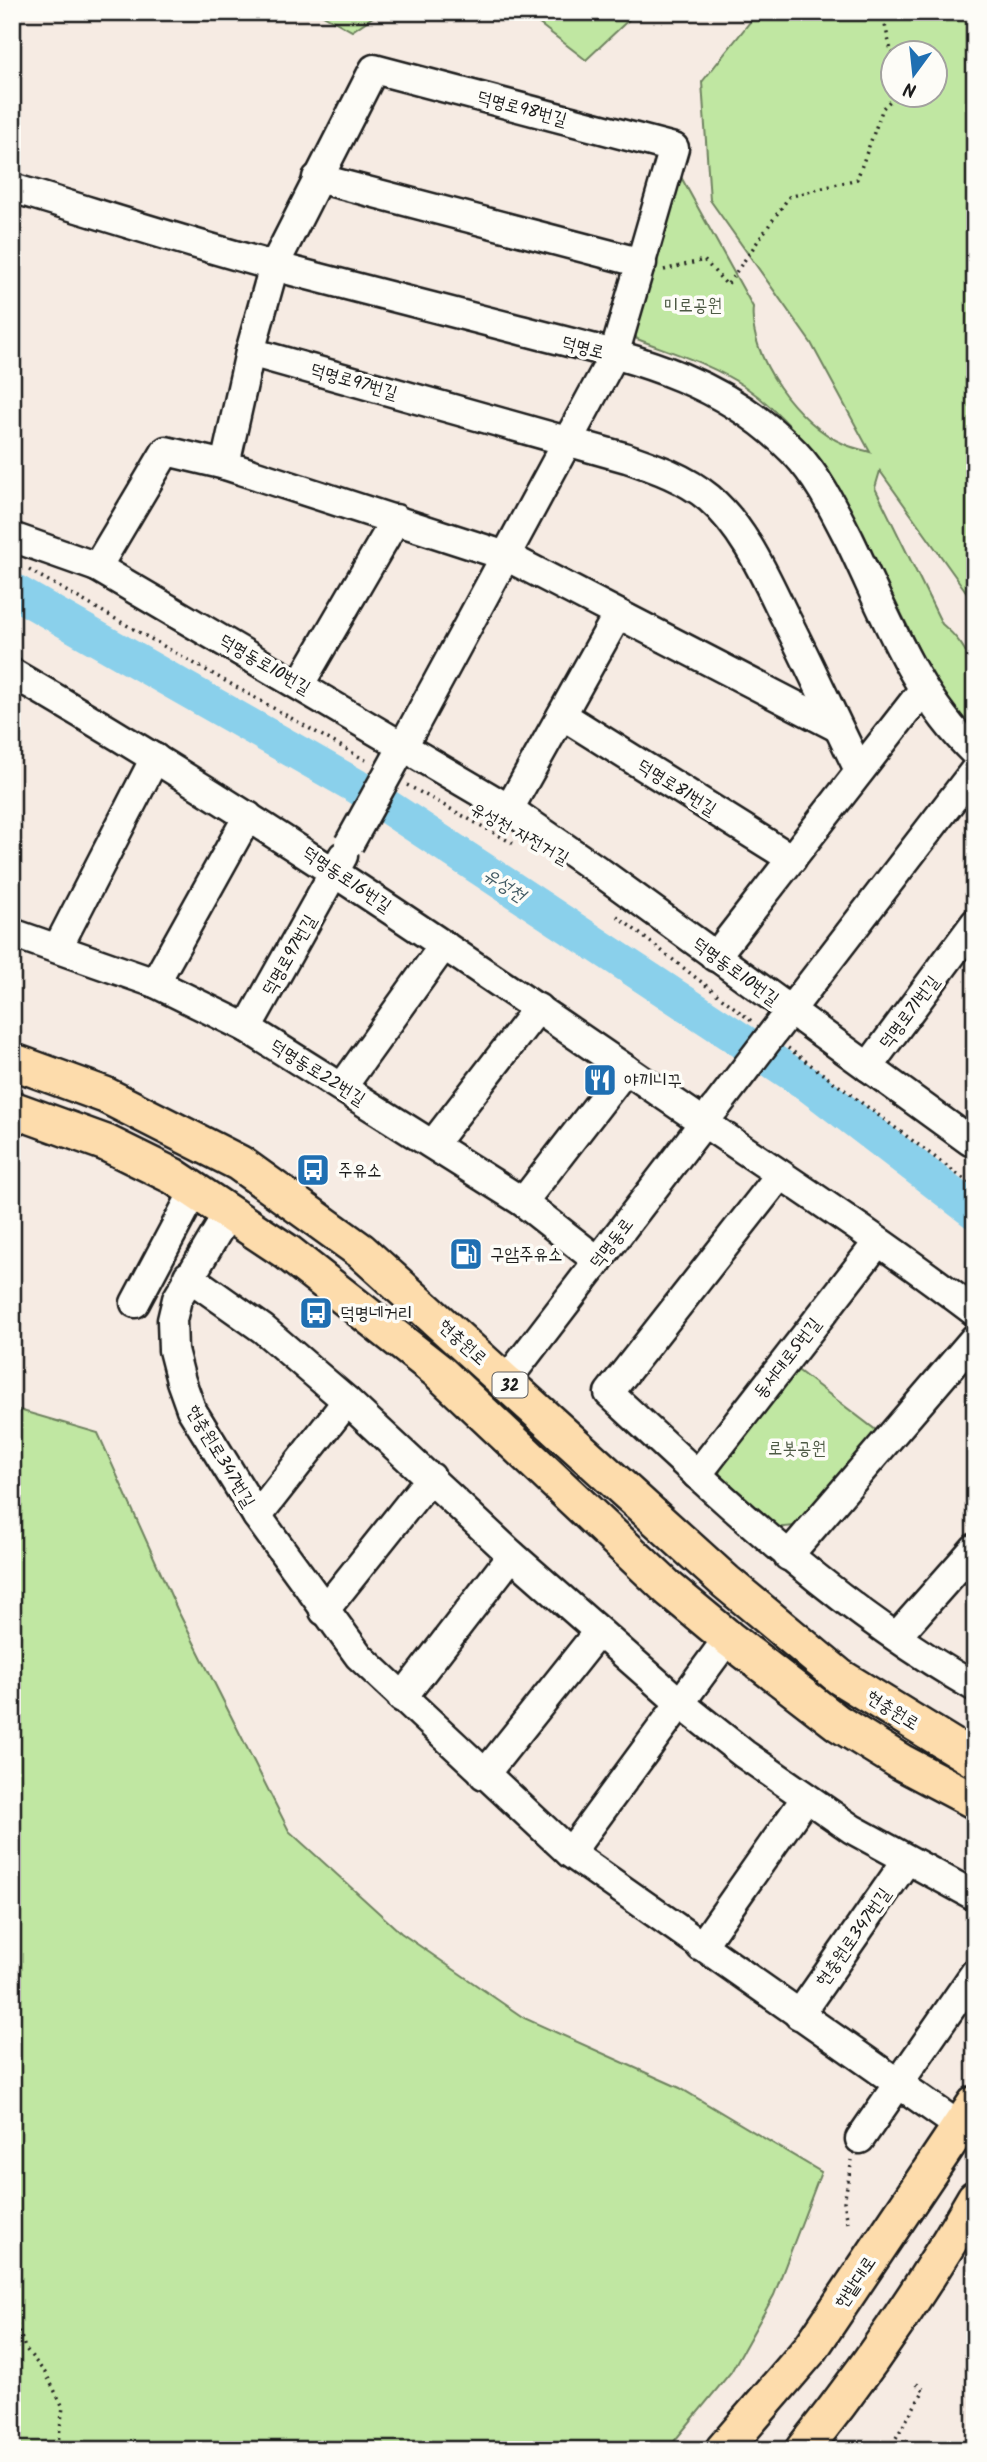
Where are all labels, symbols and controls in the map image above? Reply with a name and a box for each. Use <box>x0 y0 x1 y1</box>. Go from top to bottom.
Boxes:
north arrow <box>878 38 948 108</box>
text: N <box>900 72 920 105</box>
street label: 덕명로98번길 <box>473 84 570 135</box>
park label: 미로공원 <box>664 292 722 321</box>
street label: 덕명로 <box>558 329 607 368</box>
street label: 덕명로97번길 <box>307 356 401 409</box>
street label: 덕명동로10번길 <box>213 627 316 704</box>
street label: 덕명로81번길 <box>631 752 722 824</box>
street label: 유성천 자전거길 <box>465 795 574 874</box>
street label: 덕명동로16번길 <box>296 840 397 921</box>
water label: 유성천 <box>477 861 533 912</box>
street label: 덕명로97번길 <box>255 909 325 1002</box>
street label: 덕명동로10번길 <box>686 931 785 1014</box>
street label: 덕명로71번길 <box>873 969 948 1056</box>
street label: 덕명동로22번길 <box>264 1032 371 1114</box>
restaurant icon: 야끼니꾸 <box>581 1061 619 1099</box>
place label: 야끼니꾸 <box>624 1067 682 1096</box>
bus stop icon: 주유소 <box>294 1151 332 1189</box>
place label: 주유소 <box>338 1157 381 1186</box>
street label: 덕명동로 <box>583 1212 641 1276</box>
fuel station icon: 구암주유소 <box>447 1235 485 1273</box>
place label: 구암주유소 <box>490 1241 562 1270</box>
bus stop icon: 덕명네거리 <box>297 1294 335 1332</box>
place label: 덕명네거리 <box>340 1300 412 1329</box>
street label: 동서대로5번길 <box>747 1312 830 1406</box>
street label: 현충원로 <box>431 1313 493 1373</box>
road number: 32 <box>492 1372 528 1398</box>
street label: 현충원로347번길 <box>178 1400 262 1514</box>
park label: 로봇공원 <box>768 1435 826 1464</box>
street label: 현충원로 <box>860 1684 924 1739</box>
street label: 현충원로347번길 <box>809 1882 899 1993</box>
street label: 한밭대로 <box>828 2251 884 2315</box>

